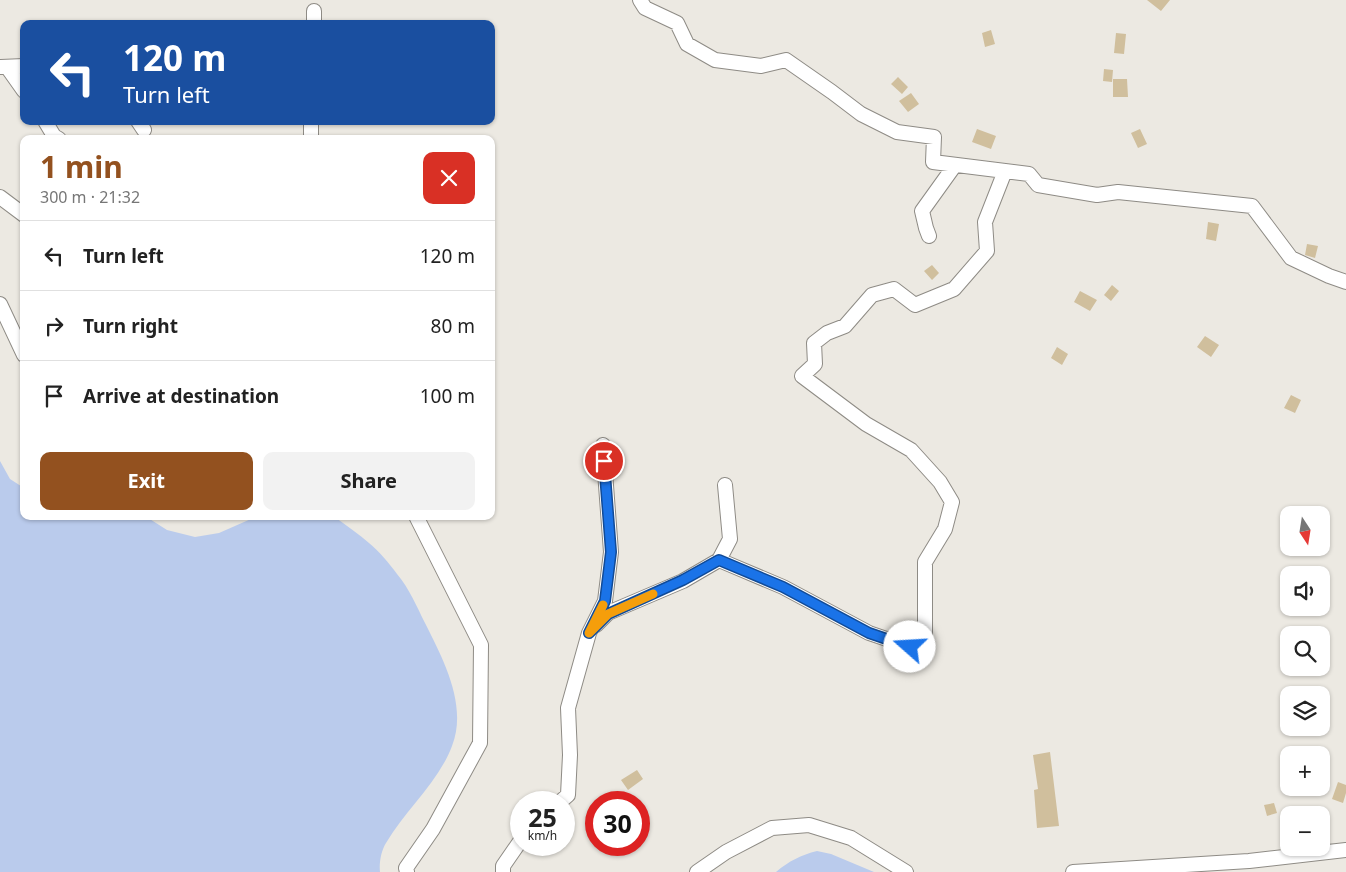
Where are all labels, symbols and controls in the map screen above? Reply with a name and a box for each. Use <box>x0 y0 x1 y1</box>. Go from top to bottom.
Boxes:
text: 120 m <box>123 34 226 81</box>
icon: left <box>40 40 105 105</box>
text: Turn left <box>123 79 210 109</box>
text: 1 min <box>40 146 123 187</box>
button: close <box>423 152 475 204</box>
text: 300 m · 21:32 <box>40 186 140 208</box>
icon: left <box>40 242 68 270</box>
text: Turn left <box>83 243 164 269</box>
text: 120 m <box>420 243 475 269</box>
icon: right <box>40 312 68 340</box>
text: Turn right <box>83 313 178 339</box>
text: 80 m <box>431 313 475 339</box>
icon: arrive <box>40 382 68 410</box>
text: Arrive at destination <box>83 383 279 409</box>
text: 100 m <box>420 383 475 409</box>
pin <box>583 440 625 482</box>
icon: arrive <box>590 447 618 475</box>
button: Exit <box>40 452 253 510</box>
button: Share <box>263 452 475 510</box>
north arrow <box>1280 506 1330 556</box>
map controls <box>1280 506 1330 856</box>
button: sound <box>1280 566 1330 616</box>
position arrow <box>883 620 935 672</box>
button: search <box>1280 626 1330 676</box>
button: layers <box>1280 686 1330 736</box>
button: + <box>1280 746 1330 796</box>
speed limit sign: 30 <box>585 791 650 856</box>
text: 25 <box>528 800 557 834</box>
button: − <box>1280 806 1330 856</box>
text: km/h <box>528 827 557 844</box>

